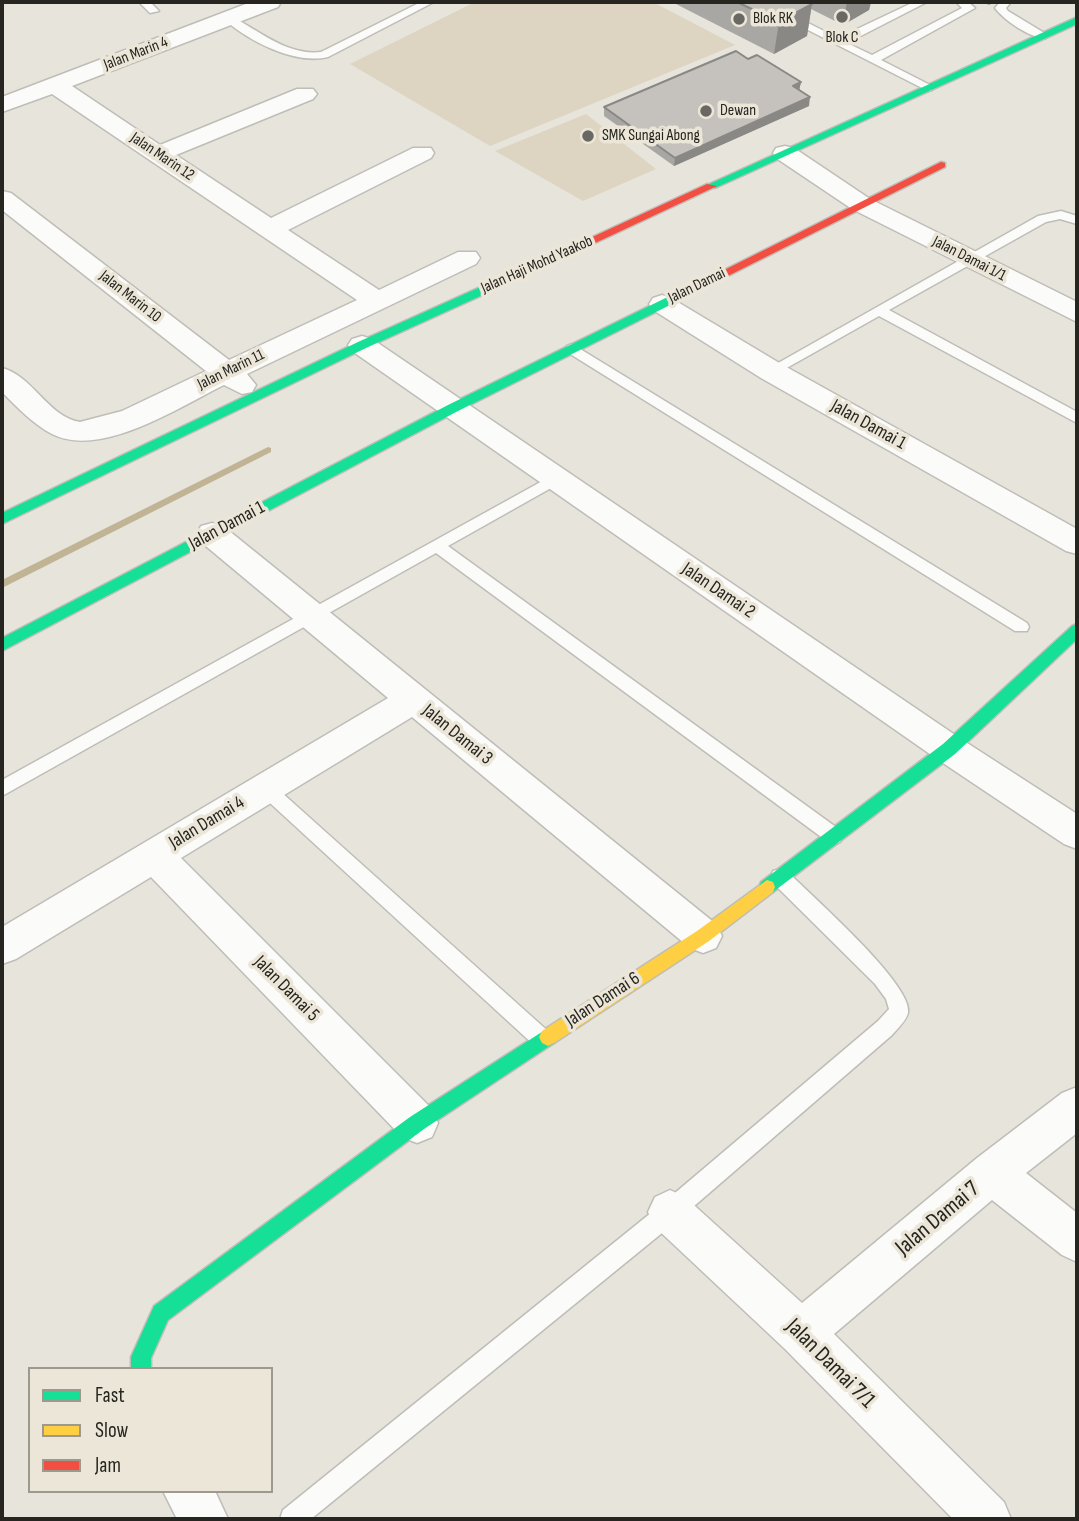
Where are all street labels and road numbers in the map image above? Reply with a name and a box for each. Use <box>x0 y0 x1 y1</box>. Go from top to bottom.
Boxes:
street label: Jalan Marin 4 <box>101 33 171 75</box>
street label: Jalan Marin 12 <box>126 129 198 185</box>
street label: Jalan Haji Mohd Yaakob <box>478 232 596 298</box>
street label: Jalan Damai 1/1 <box>929 232 1009 286</box>
street label: Jalan Damai <box>665 264 729 308</box>
street label: Jalan Marin 10 <box>95 267 165 327</box>
street label: Jalan Marin 11 <box>195 346 267 394</box>
street label: Jalan Damai 1 <box>826 395 910 455</box>
street label: Jalan Damai 1 <box>185 497 269 555</box>
street label: Jalan Damai 2 <box>677 558 759 624</box>
street label: Jalan Damai 3 <box>417 700 497 770</box>
street label: Jalan Damai 4 <box>165 792 249 854</box>
street label: Jalan Damai 5 <box>248 951 324 1027</box>
street label: Jalan Damai 6 <box>562 968 644 1032</box>
street label: Jalan Damai 7 <box>890 1176 986 1262</box>
street label: Jalan Damai 7/1 <box>779 1313 881 1415</box>

